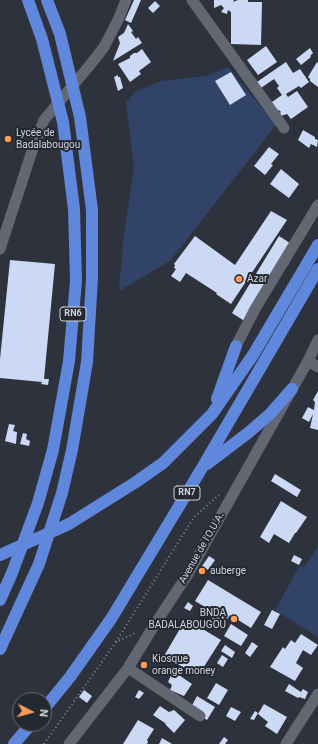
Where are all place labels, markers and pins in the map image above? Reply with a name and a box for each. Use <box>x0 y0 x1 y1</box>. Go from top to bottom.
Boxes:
place label: Lycée de Badalabougou <box>16 127 80 150</box>
marker: Lycée de Badalabougou <box>3 134 13 144</box>
place label: Azar <box>247 273 267 285</box>
marker: Azar <box>234 274 244 284</box>
place label: auberge <box>210 565 246 577</box>
marker: auberge <box>197 566 207 576</box>
place label: BNDA BADALABOUGOU <box>148 607 226 630</box>
marker: BNDA BADALABOUGOU <box>229 614 239 624</box>
place label: Kiosque orange money <box>152 653 215 676</box>
marker: Kiosque orange money <box>139 660 149 670</box>

